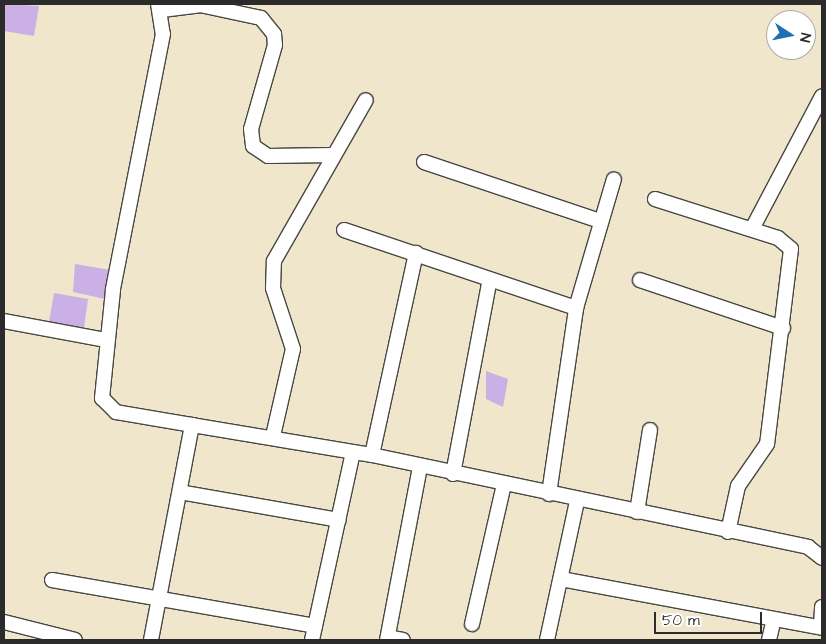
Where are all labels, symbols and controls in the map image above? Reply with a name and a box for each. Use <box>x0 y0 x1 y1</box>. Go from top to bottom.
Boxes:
north arrow <box>766 10 816 60</box>
text: N <box>794 31 815 44</box>
scale bar <box>656 602 764 634</box>
text: 50 m <box>662 610 700 631</box>

